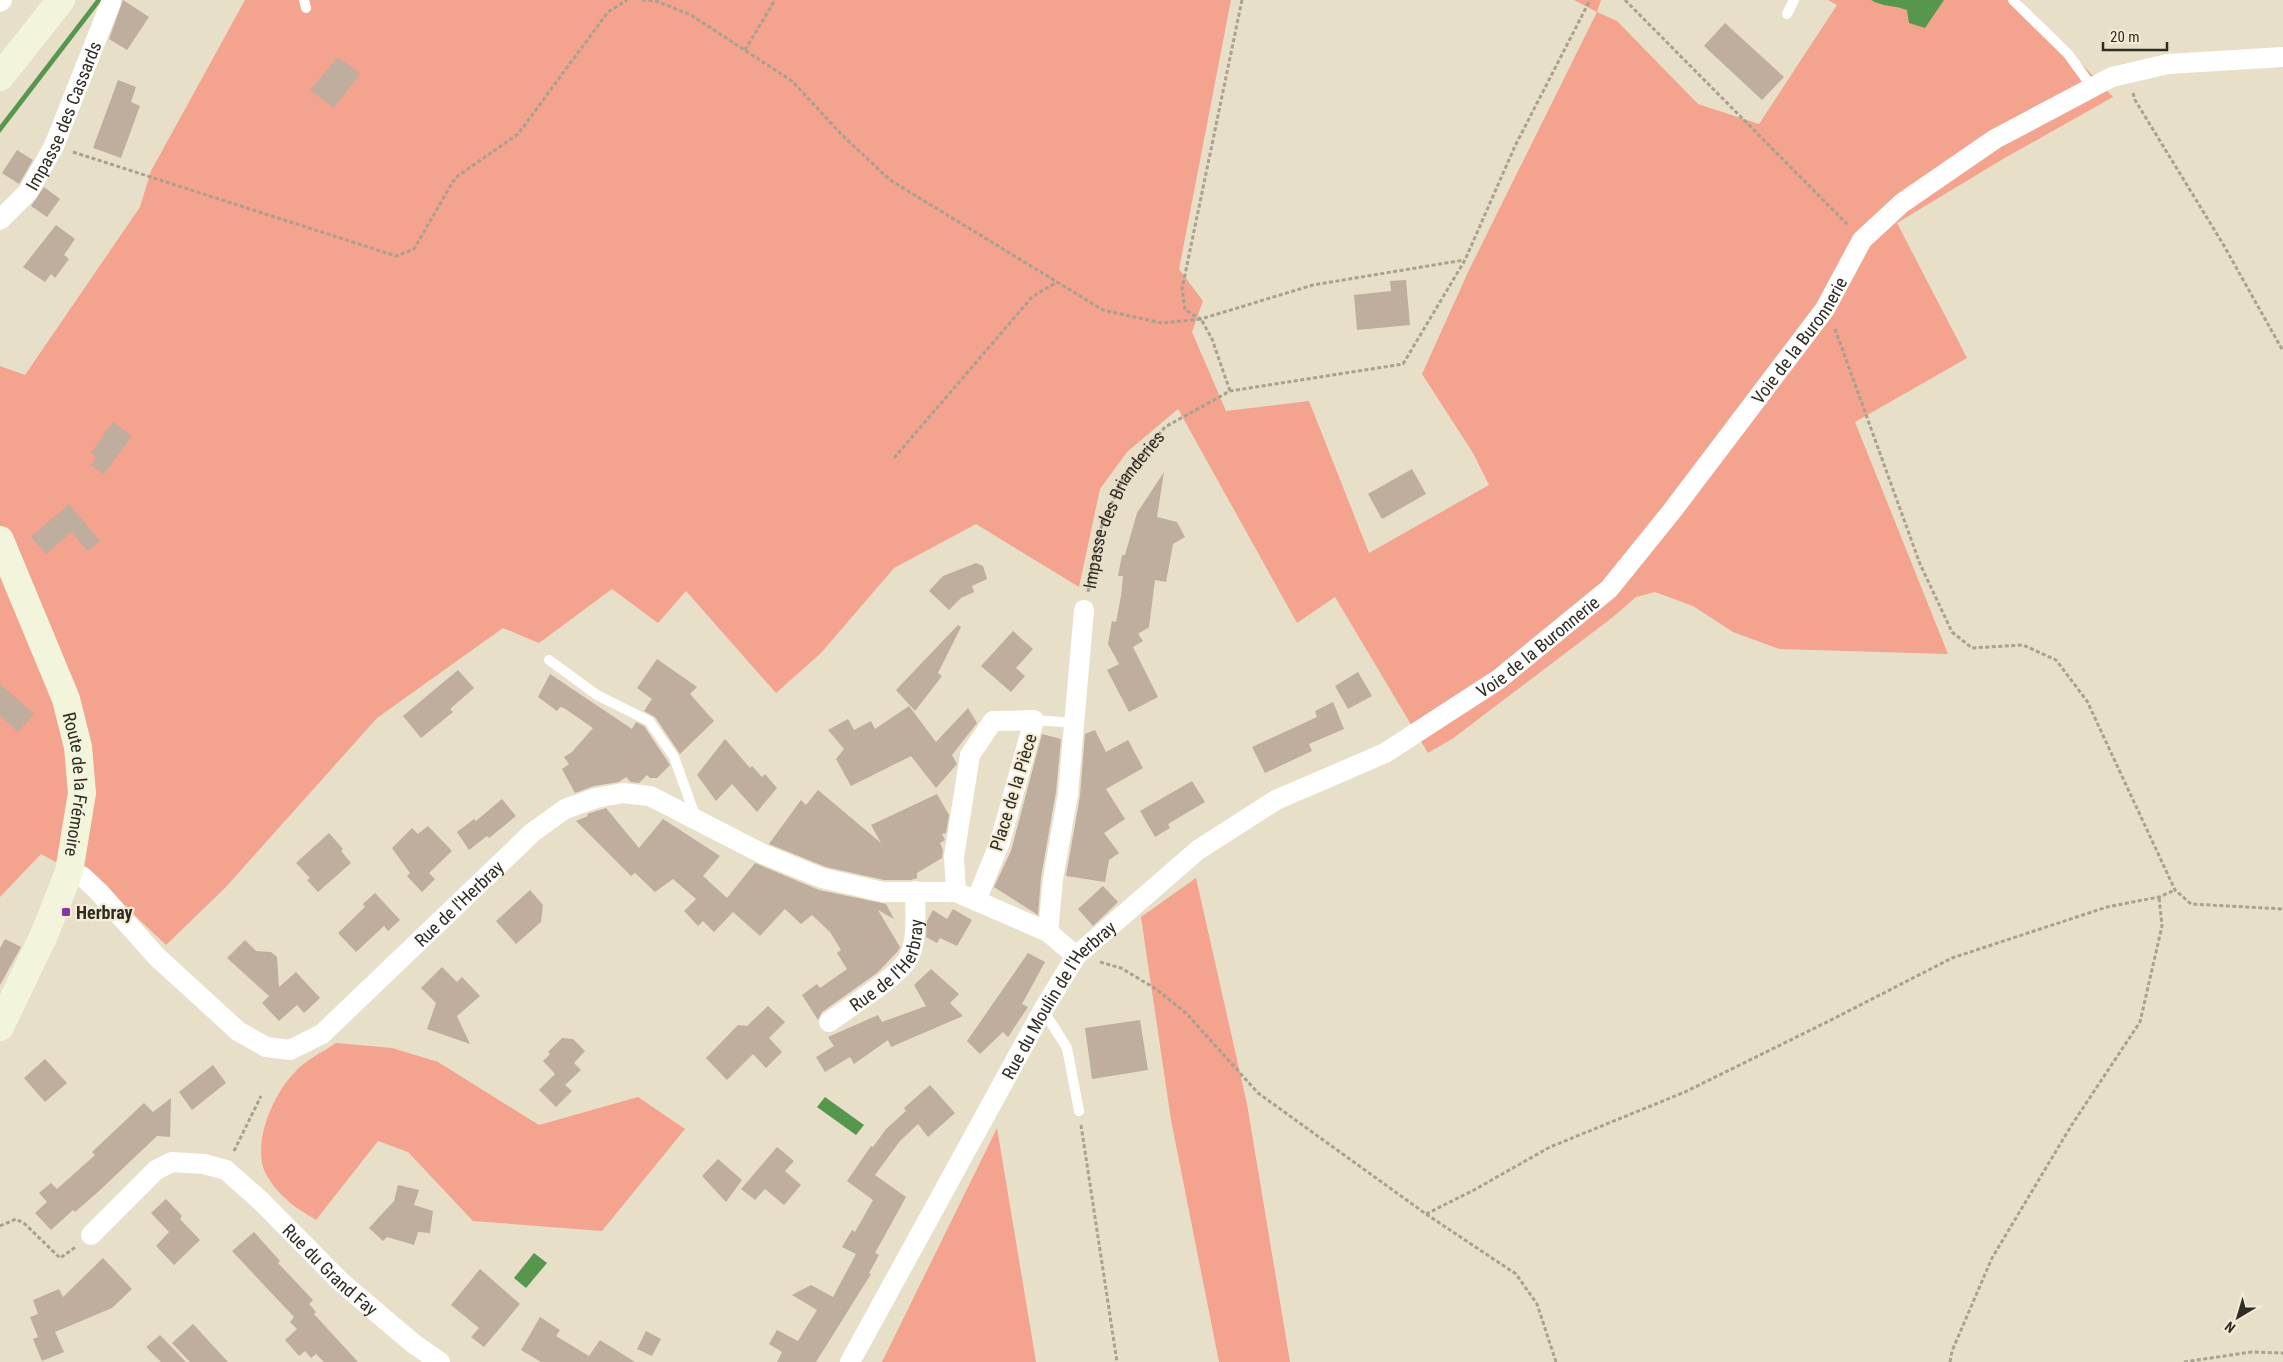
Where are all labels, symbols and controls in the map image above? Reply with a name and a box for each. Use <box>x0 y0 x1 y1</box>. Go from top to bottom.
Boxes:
scale bar <box>2103 20 2167 52</box>
text: 20 m <box>2110 28 2140 46</box>
street label: Impasse des Cassards <box>21 38 105 194</box>
street label: Voie de la Buronnerie <box>1747 273 1851 408</box>
street label: Impasse des Brianderies <box>1078 426 1168 590</box>
street label: Voie de la Buronnerie <box>1472 591 1603 701</box>
street label: Route de la Frémoire <box>59 710 93 858</box>
street label: Place de la Pièce <box>985 731 1041 853</box>
street label: Rue de l'Herbray <box>410 856 508 951</box>
place label: Herbray <box>76 902 133 923</box>
marker: Herbray <box>60 906 72 918</box>
street label: Rue du Moulin de l'Herbray <box>997 916 1120 1083</box>
street label: Rue de l'Herbray <box>845 918 926 1015</box>
street label: Rue du Grand Fay <box>279 1219 383 1320</box>
north arrow <box>2213 1292 2263 1342</box>
text: N <box>2222 1318 2238 1336</box>

